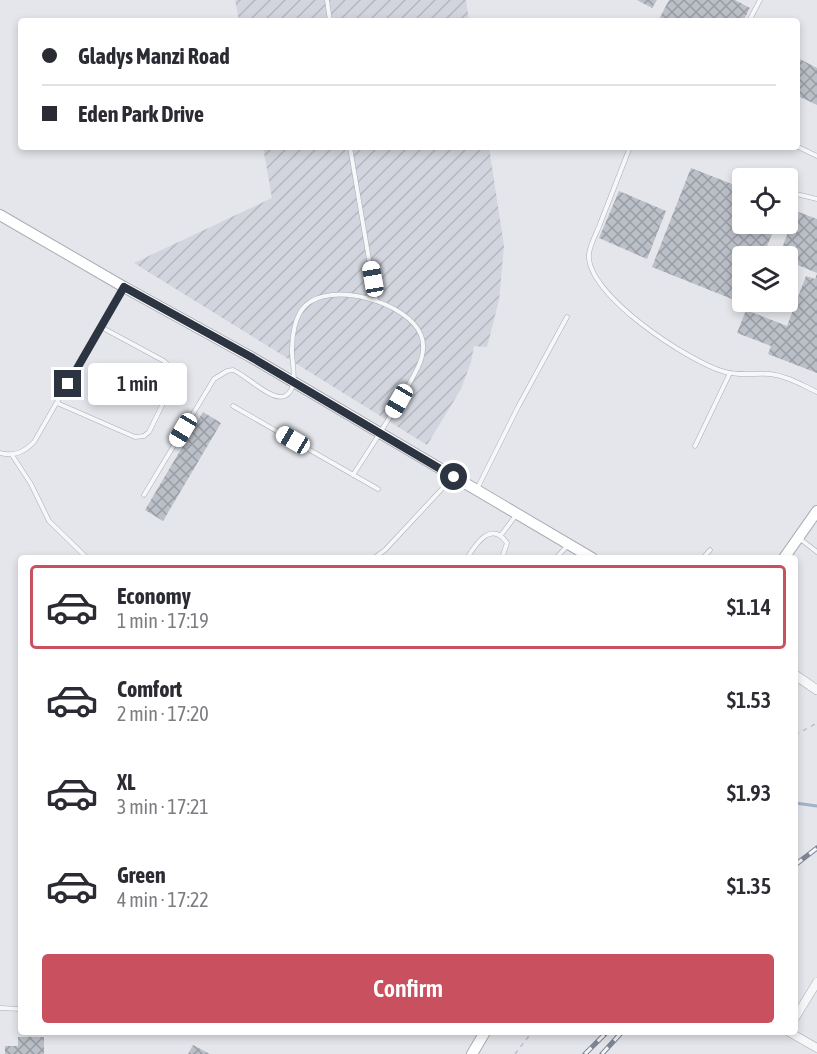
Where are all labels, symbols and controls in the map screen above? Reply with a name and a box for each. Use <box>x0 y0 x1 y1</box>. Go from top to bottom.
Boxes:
text: Gladys Manzi Road <box>78 43 230 69</box>
text: Eden Park Drive <box>78 101 204 127</box>
map controls <box>732 168 798 312</box>
button: locate <box>732 168 798 234</box>
button: layers <box>732 246 798 312</box>
car <box>361 260 385 298</box>
callout: 1 min <box>89 363 188 405</box>
route end <box>54 370 81 397</box>
text: 1 min <box>117 372 158 395</box>
car <box>382 381 416 421</box>
car <box>166 410 200 450</box>
car <box>273 423 313 457</box>
route start <box>440 463 467 490</box>
icon: car <box>45 580 99 634</box>
text: Economy <box>117 583 191 609</box>
text: $1.14 <box>727 594 771 620</box>
text: 1 min · 17:19 <box>117 609 209 632</box>
icon: car <box>45 673 99 727</box>
text: Comfort <box>117 676 182 702</box>
text: $1.53 <box>727 687 771 713</box>
text: 2 min · 17:20 <box>117 702 209 725</box>
icon: car <box>45 766 99 820</box>
text: XL <box>117 769 135 795</box>
text: $1.93 <box>727 780 771 806</box>
text: 3 min · 17:21 <box>117 795 209 818</box>
icon: car <box>45 859 99 913</box>
text: Green <box>117 862 166 888</box>
text: $1.35 <box>727 873 771 899</box>
text: 4 min · 17:22 <box>117 888 209 911</box>
button: Confirm <box>42 954 774 1023</box>

